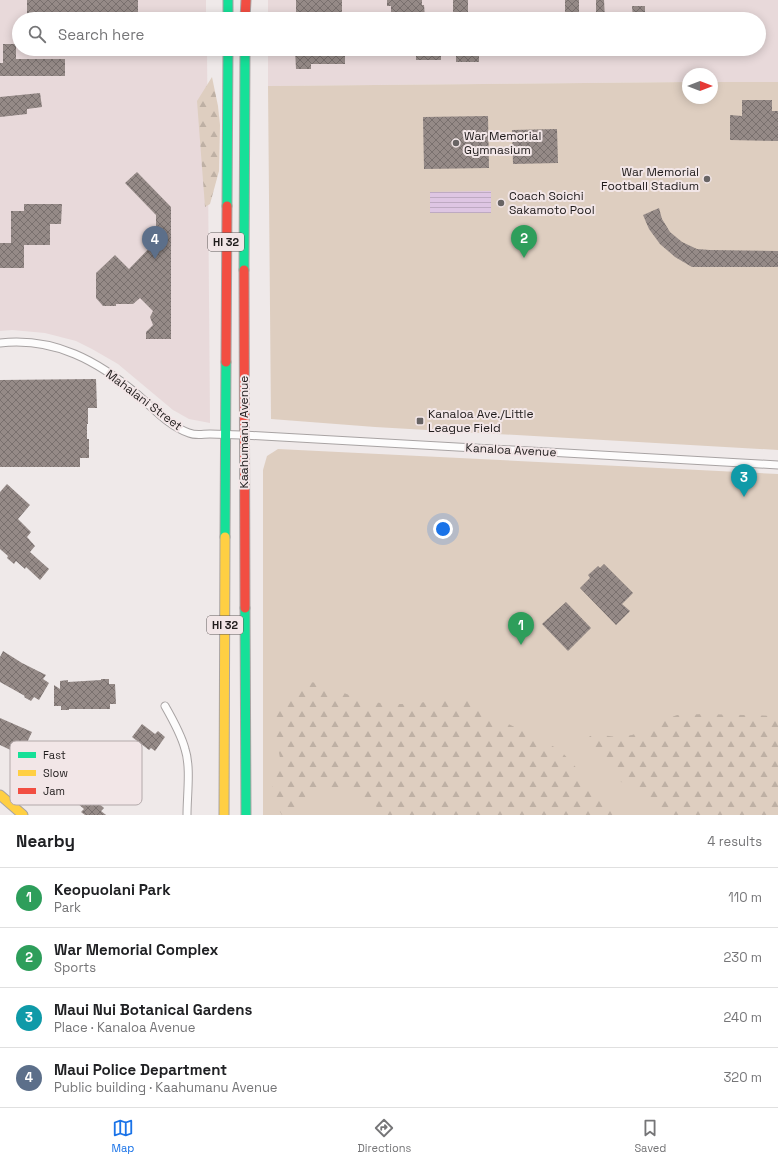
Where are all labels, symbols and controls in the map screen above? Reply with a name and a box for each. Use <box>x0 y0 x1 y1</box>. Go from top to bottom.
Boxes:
search box <box>12 12 766 56</box>
icon: search <box>26 23 48 45</box>
text: Search here <box>58 25 144 44</box>
north arrow <box>682 68 718 104</box>
place label: War Memorial Gymnasium <box>464 128 541 158</box>
marker: War Memorial Gymnasium <box>451 138 461 148</box>
place label: War Memorial Football Stadium <box>601 164 699 194</box>
marker: War Memorial Football Stadium <box>702 174 712 184</box>
place label: Coach Soichi Sakamoto Pool <box>509 188 595 218</box>
marker: Coach Soichi Sakamoto Pool <box>496 198 506 208</box>
pin: 2 <box>511 225 537 258</box>
pin: 4 <box>142 226 168 259</box>
road number: HI 32 <box>208 233 244 251</box>
street label: Mahalani Street <box>103 366 185 434</box>
street label: Kaahumanu Avenue <box>236 376 252 488</box>
place label: Kanaloa Ave./Little League Field <box>428 406 534 436</box>
marker: Kanaloa Ave./Little League Field <box>415 416 425 426</box>
street label: Kanaloa Avenue <box>465 440 557 460</box>
pin: 3 <box>731 464 757 497</box>
your location <box>433 519 453 539</box>
pin: 1 <box>508 612 534 645</box>
road number: HI 32 <box>207 616 243 634</box>
legend <box>10 741 142 805</box>
text: Fast <box>43 748 66 762</box>
text: Slow <box>43 766 68 780</box>
text: Jam <box>43 784 65 798</box>
text: Nearby <box>16 830 75 852</box>
text: 4 results <box>707 833 762 850</box>
text: Keopuolani Park <box>54 880 171 899</box>
text: 1 <box>26 889 32 906</box>
text: 110 m <box>728 889 762 906</box>
text: Park <box>54 899 81 916</box>
text: War Memorial Complex <box>54 940 218 959</box>
text: 2 <box>25 949 33 966</box>
text: 230 m <box>724 949 762 966</box>
text: Sports <box>54 959 96 976</box>
text: Maui Nui Botanical Gardens <box>54 1000 252 1019</box>
text: 3 <box>25 1009 33 1026</box>
text: 240 m <box>724 1009 762 1026</box>
text: Place · Kanaloa Avenue <box>54 1019 196 1036</box>
text: Maui Police Department <box>54 1060 227 1079</box>
text: 4 <box>25 1069 33 1086</box>
text: 320 m <box>723 1069 762 1086</box>
text: Public building · Kaahumanu Avenue <box>54 1079 278 1096</box>
tab: Map <box>112 1117 134 1155</box>
tab: Directions <box>357 1117 411 1155</box>
tab: Saved <box>634 1117 666 1155</box>

